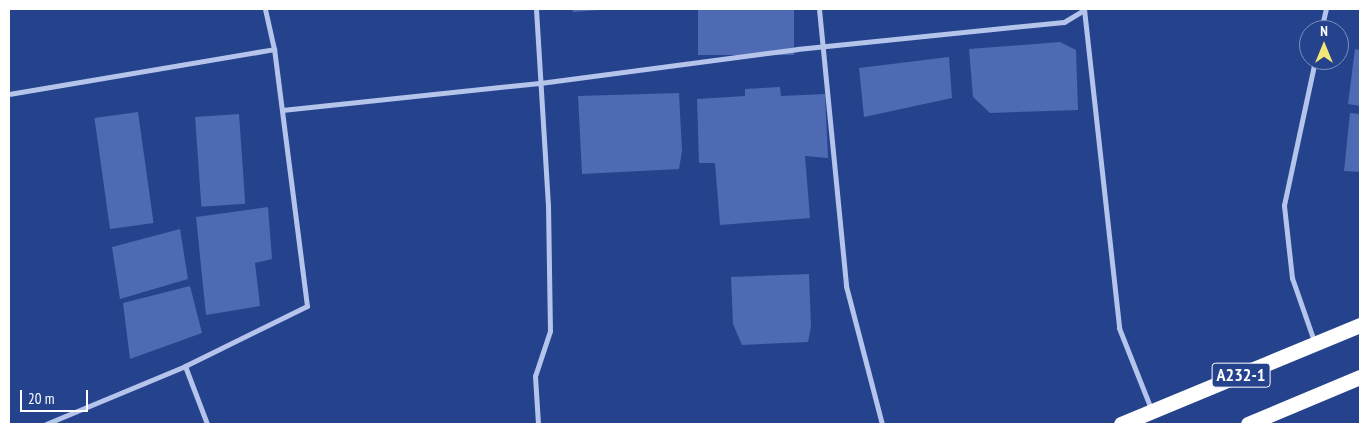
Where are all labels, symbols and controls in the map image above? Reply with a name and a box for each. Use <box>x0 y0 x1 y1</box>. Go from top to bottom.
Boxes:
north arrow <box>1299 20 1349 70</box>
text: N <box>1320 22 1328 40</box>
road number: A232-1 <box>1211 360 1271 390</box>
scale bar <box>22 380 90 412</box>
text: 20 m <box>28 389 54 408</box>

